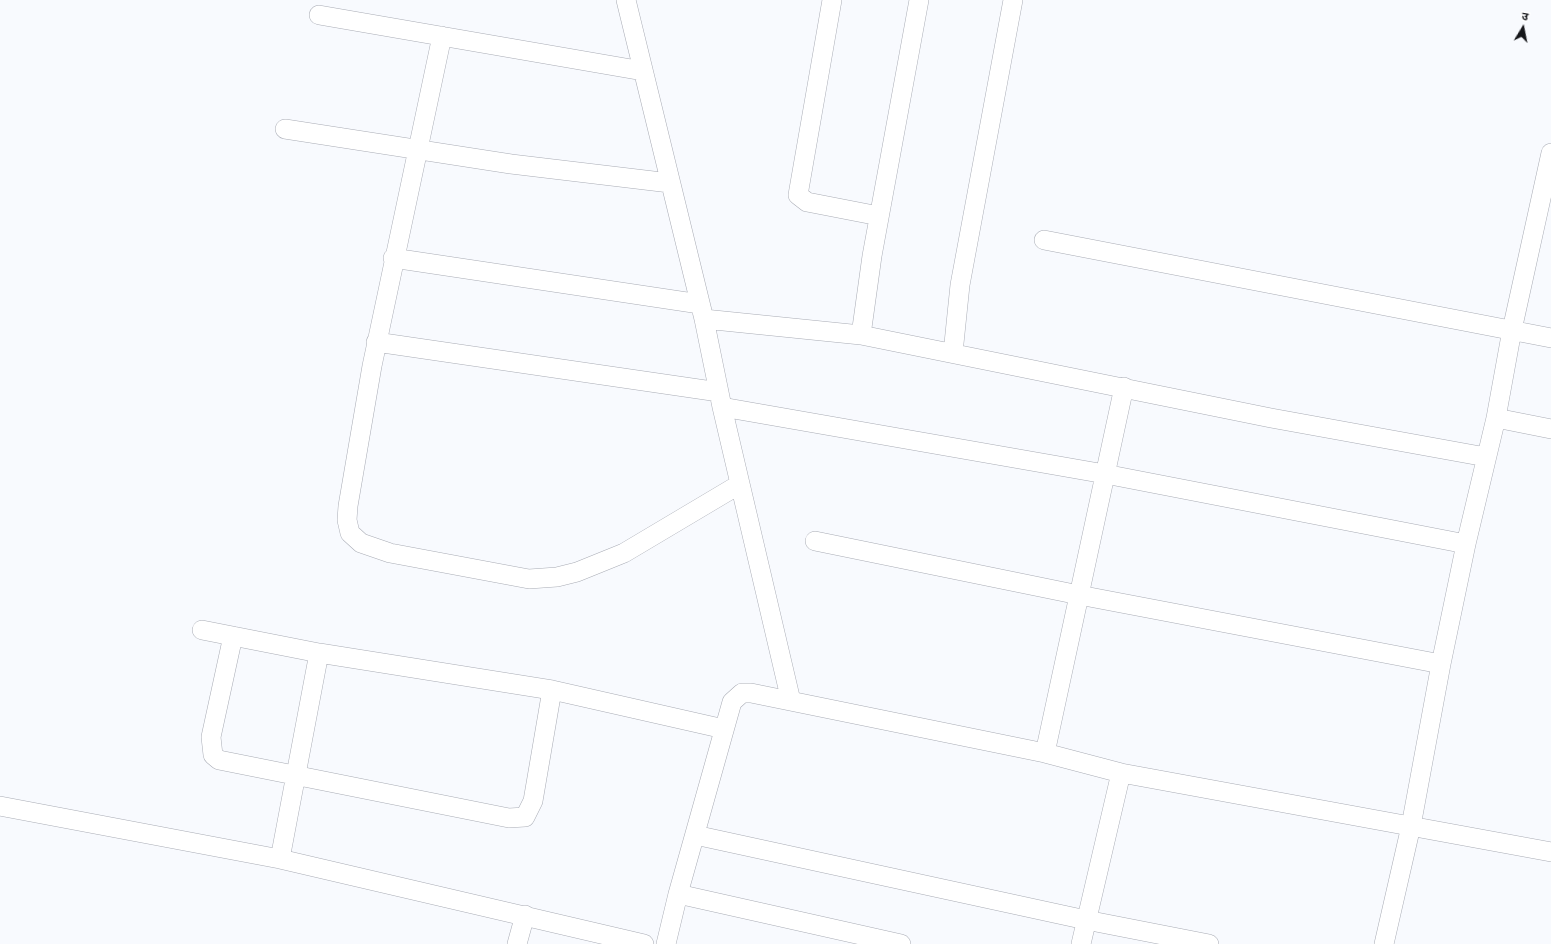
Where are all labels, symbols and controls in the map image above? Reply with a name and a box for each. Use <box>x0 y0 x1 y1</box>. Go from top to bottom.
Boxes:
north arrow <box>1503 8 1543 48</box>
text: उ <box>1521 9 1529 24</box>

